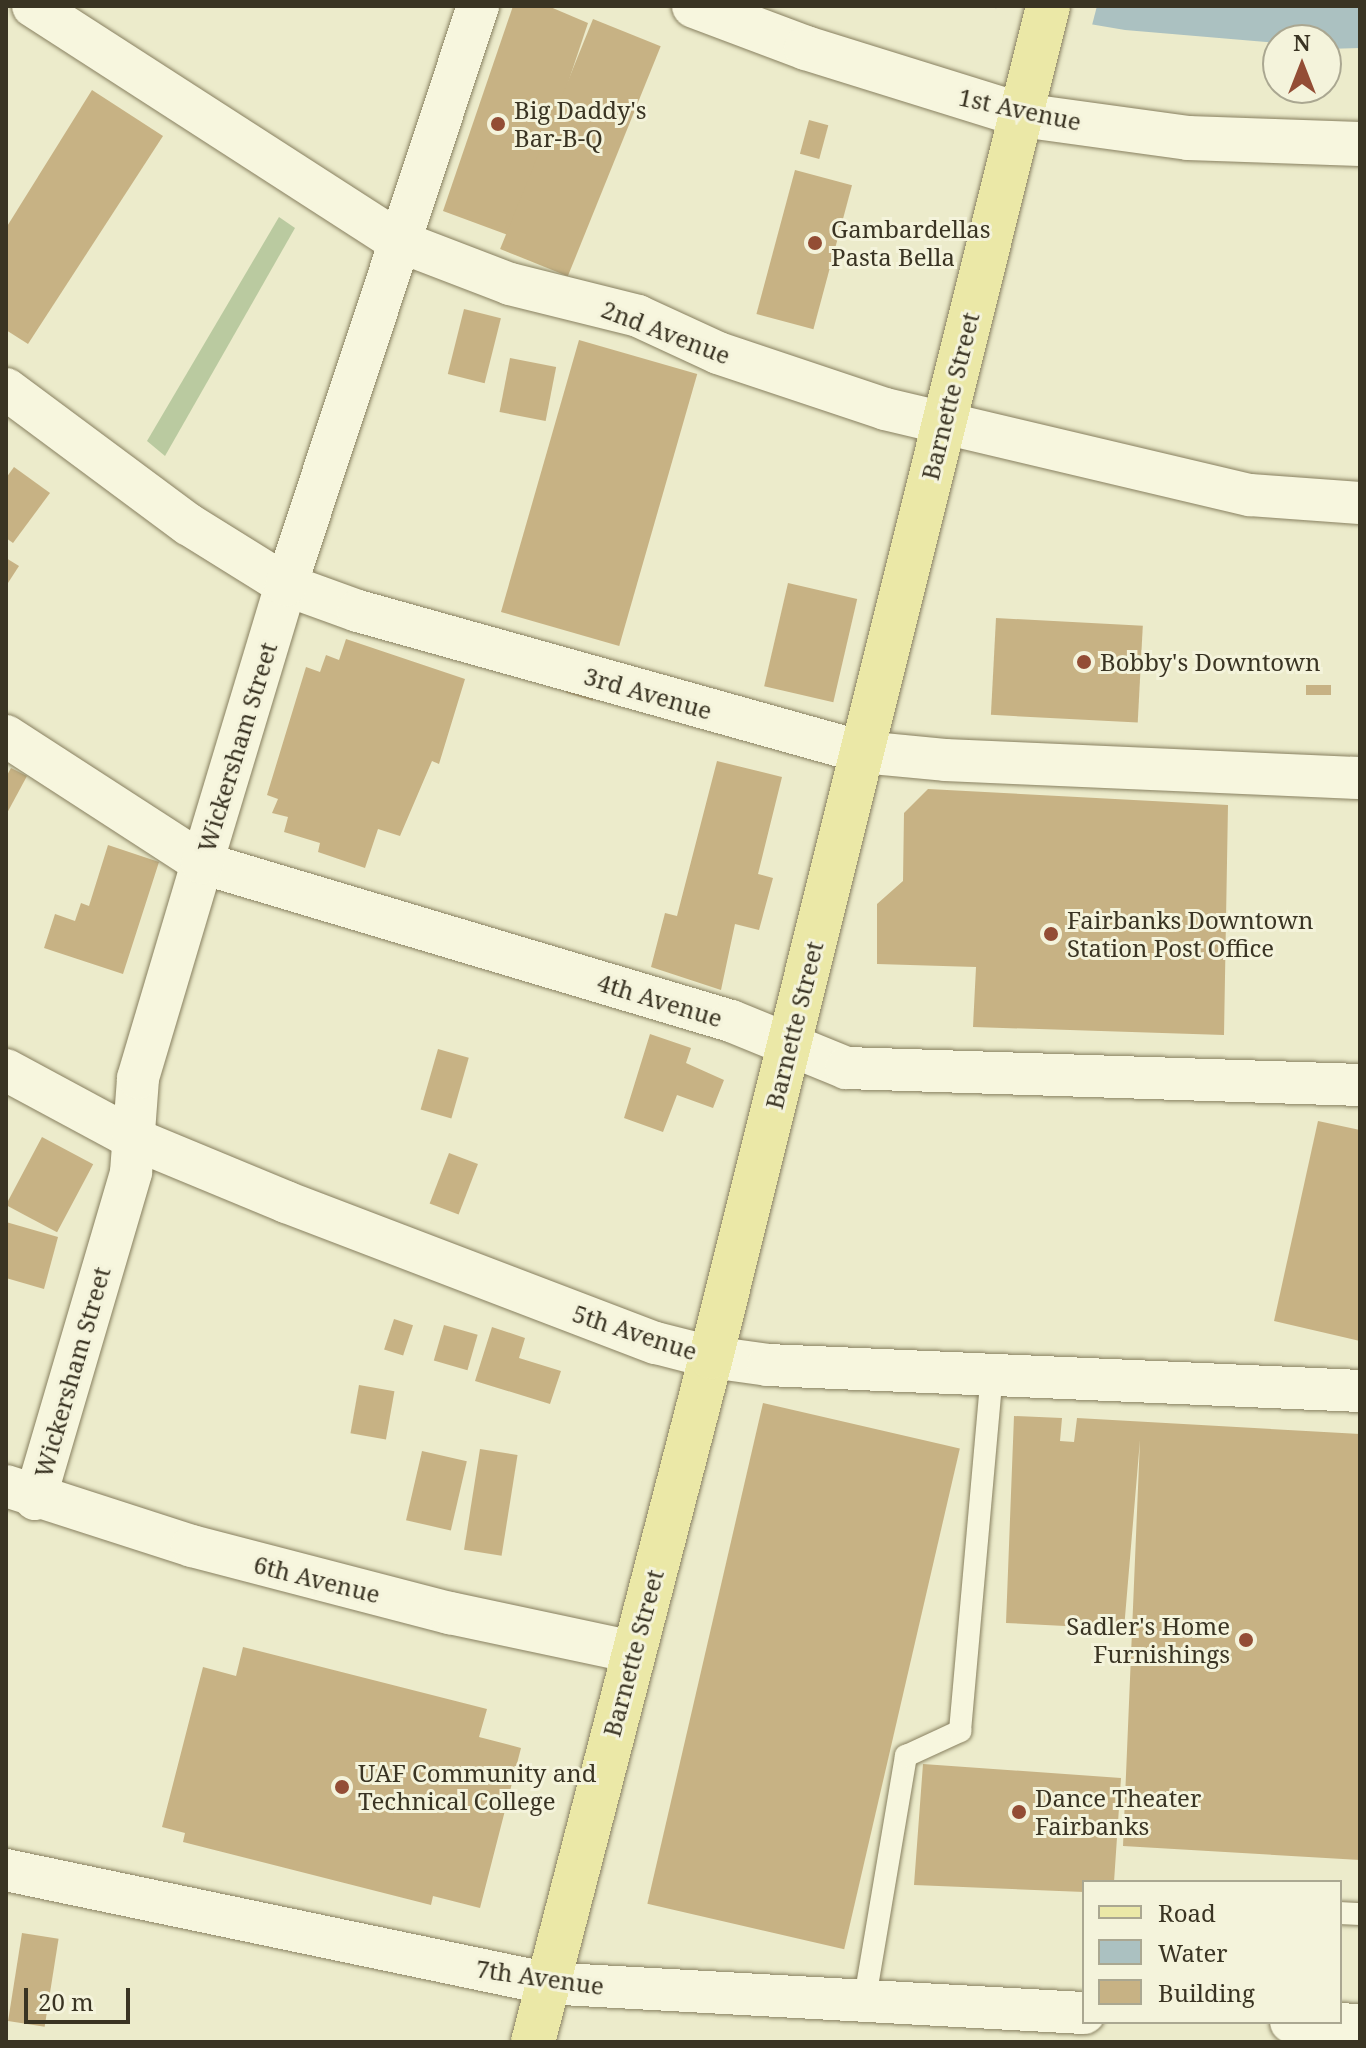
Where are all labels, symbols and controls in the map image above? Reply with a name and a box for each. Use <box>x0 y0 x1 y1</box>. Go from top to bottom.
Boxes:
north arrow <box>1262 24 1342 104</box>
text: N <box>1293 27 1311 57</box>
street label: 1st Avenue <box>956 82 1084 136</box>
place label: Big Daddy's Bar-B-Q <box>514 96 647 152</box>
marker: Big Daddy's Bar-B-Q <box>489 115 507 133</box>
place label: Gambardellas Pasta Bella <box>831 215 991 271</box>
marker: Gambardellas Pasta Bella <box>806 234 824 252</box>
street label: 2nd Avenue <box>598 294 734 370</box>
street label: Barnette Street <box>915 309 985 483</box>
street label: Wickersham Street <box>191 639 283 855</box>
place label: Bobby's Downtown <box>1100 648 1320 676</box>
marker: Bobby's Downtown <box>1075 653 1093 671</box>
street label: 3rd Avenue <box>581 661 715 725</box>
place label: Fairbanks Downtown Station Post Office <box>1067 906 1313 962</box>
marker: Fairbanks Downtown Station Post Office <box>1042 925 1060 943</box>
street label: Barnette Street <box>759 938 829 1112</box>
street label: 4th Avenue <box>594 967 726 1033</box>
street label: Wickersham Street <box>28 1263 116 1481</box>
street label: 5th Avenue <box>569 1298 701 1366</box>
street label: 6th Avenue <box>251 1549 383 1609</box>
street label: Barnette Street <box>597 1566 669 1740</box>
place label: Sadler's Home Furnishings <box>1066 1612 1230 1668</box>
marker: Sadler's Home Furnishings <box>1237 1631 1255 1649</box>
place label: UAF Community and Technical College <box>358 1759 596 1815</box>
marker: UAF Community and Technical College <box>333 1778 351 1796</box>
place label: Dance Theater Fairbanks <box>1035 1784 1201 1840</box>
marker: Dance Theater Fairbanks <box>1010 1803 1028 1821</box>
legend <box>1082 1880 1342 2024</box>
text: Road <box>1158 1896 1216 1929</box>
text: Water <box>1158 1936 1228 1969</box>
street label: 7th Avenue <box>474 1954 606 2000</box>
scale bar <box>28 1972 134 2022</box>
text: Building <box>1158 1976 1255 2009</box>
text: 20 m <box>38 1985 94 2018</box>

